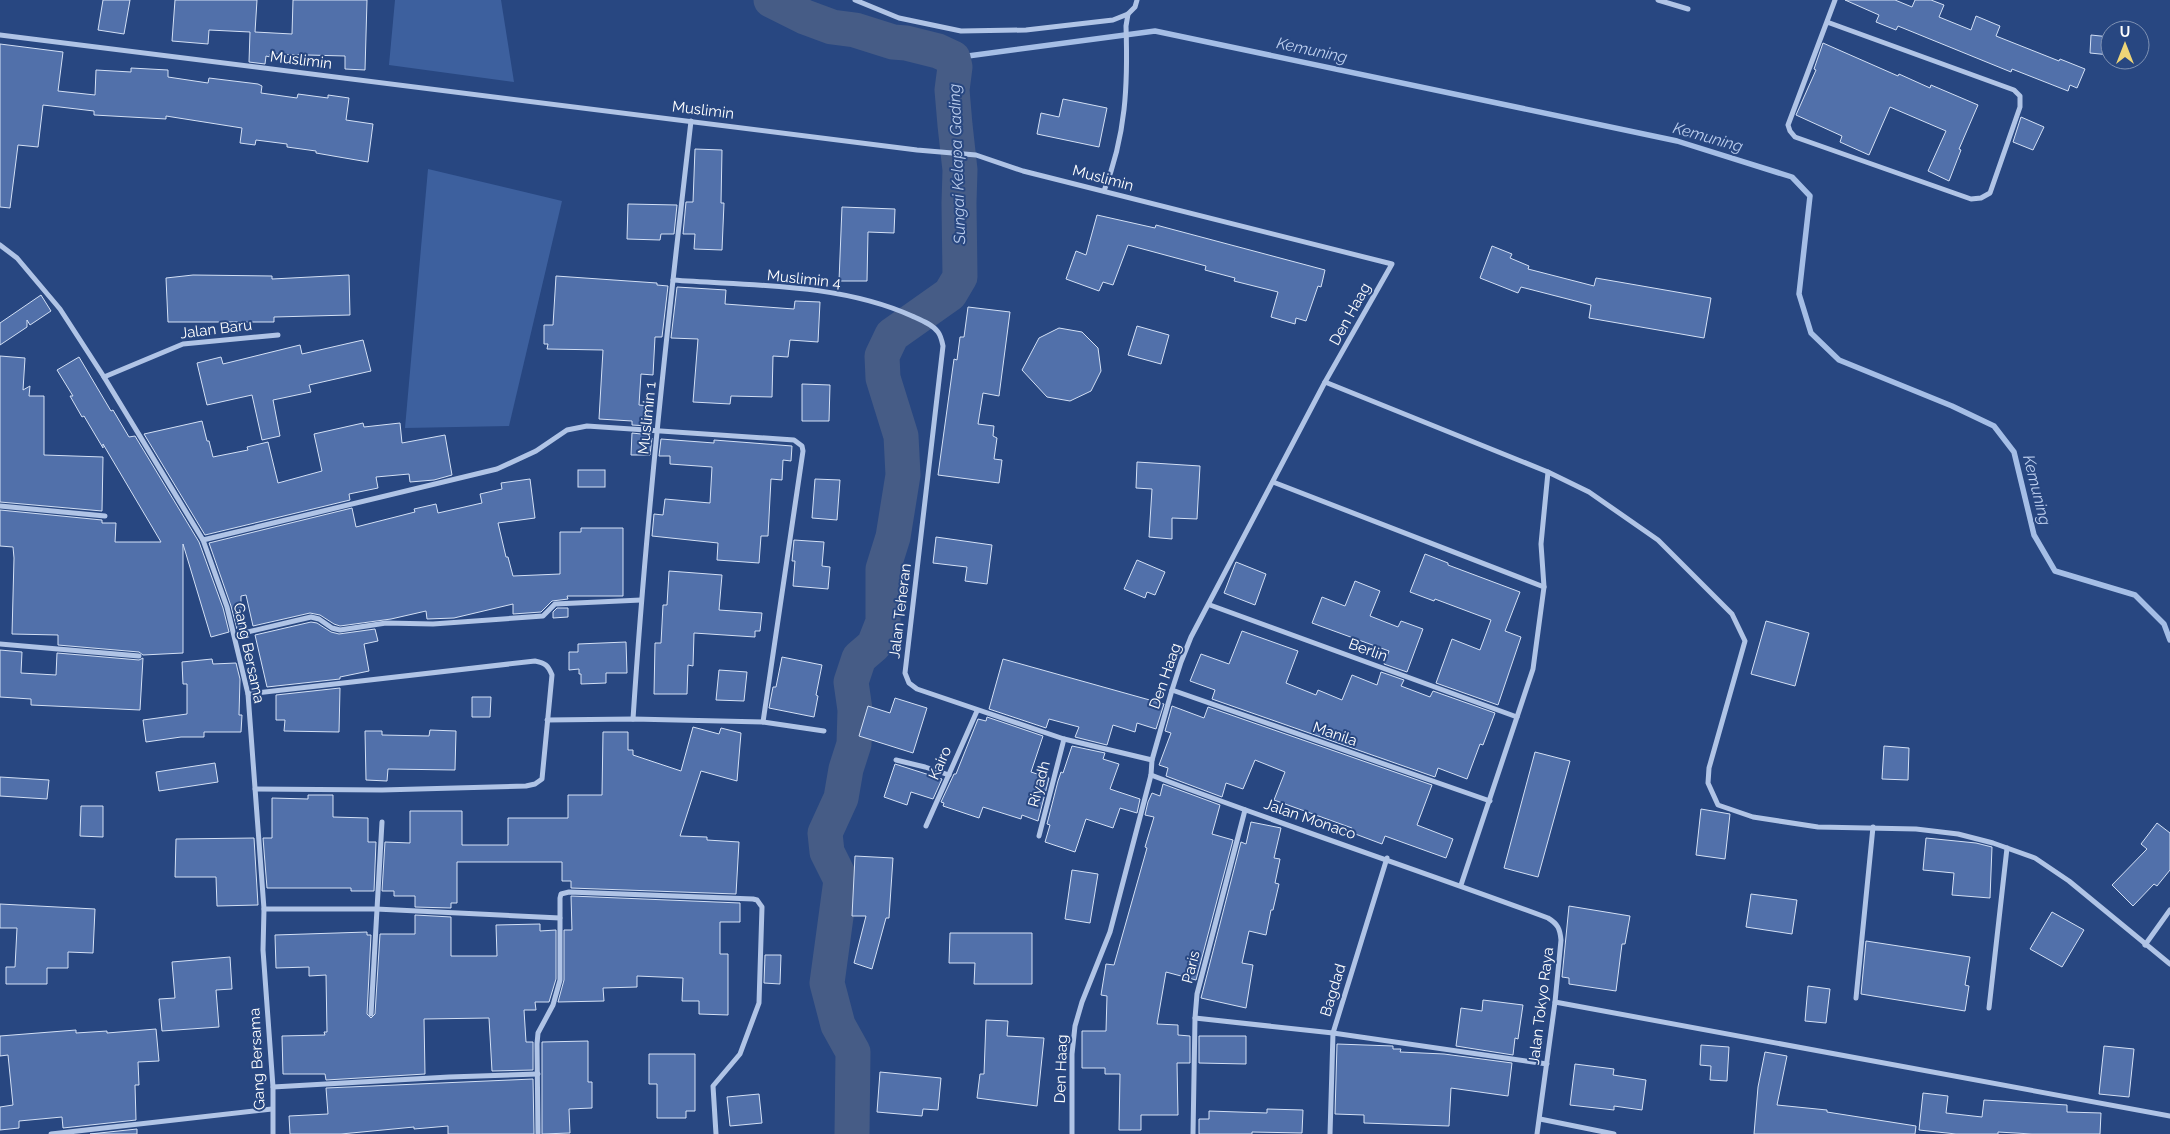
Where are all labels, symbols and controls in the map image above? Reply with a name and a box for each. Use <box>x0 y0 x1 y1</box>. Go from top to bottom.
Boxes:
north arrow <box>2100 20 2150 70</box>
text: U <box>2120 24 2130 40</box>
water label: Kemuning <box>1275 33 1350 67</box>
street label: Muslimin <box>269 47 333 73</box>
water label: Sungai Kelapa Gading <box>945 83 969 245</box>
street label: Muslimin <box>671 97 735 123</box>
water label: Kemuning <box>1671 118 1746 156</box>
street label: Muslimin <box>1071 161 1135 195</box>
street label: Muslimin 4 <box>766 266 842 292</box>
street label: Den Haag <box>1325 280 1375 348</box>
street label: Jalan Baru <box>179 316 253 342</box>
street label: Muslimin 1 <box>634 380 660 455</box>
water label: Kemuning <box>2019 453 2055 528</box>
street label: Jalan Teheran <box>885 562 915 660</box>
street label: Gang Bersama <box>230 601 268 705</box>
street label: Berlin <box>1346 635 1390 665</box>
street label: Den Haag <box>1145 641 1185 711</box>
street label: Manila <box>1311 718 1359 750</box>
street label: Kairo <box>925 743 955 783</box>
street label: Riyadh <box>1024 759 1054 809</box>
street label: Jalan Monaco <box>1262 795 1358 843</box>
street label: Jalan Tokyo Raya <box>1525 946 1557 1066</box>
street label: Paris <box>1178 949 1204 985</box>
street label: Bagdad <box>1316 961 1350 1019</box>
street label: Gang Bersama <box>245 1007 269 1111</box>
street label: Den Haag <box>1051 1034 1071 1104</box>

